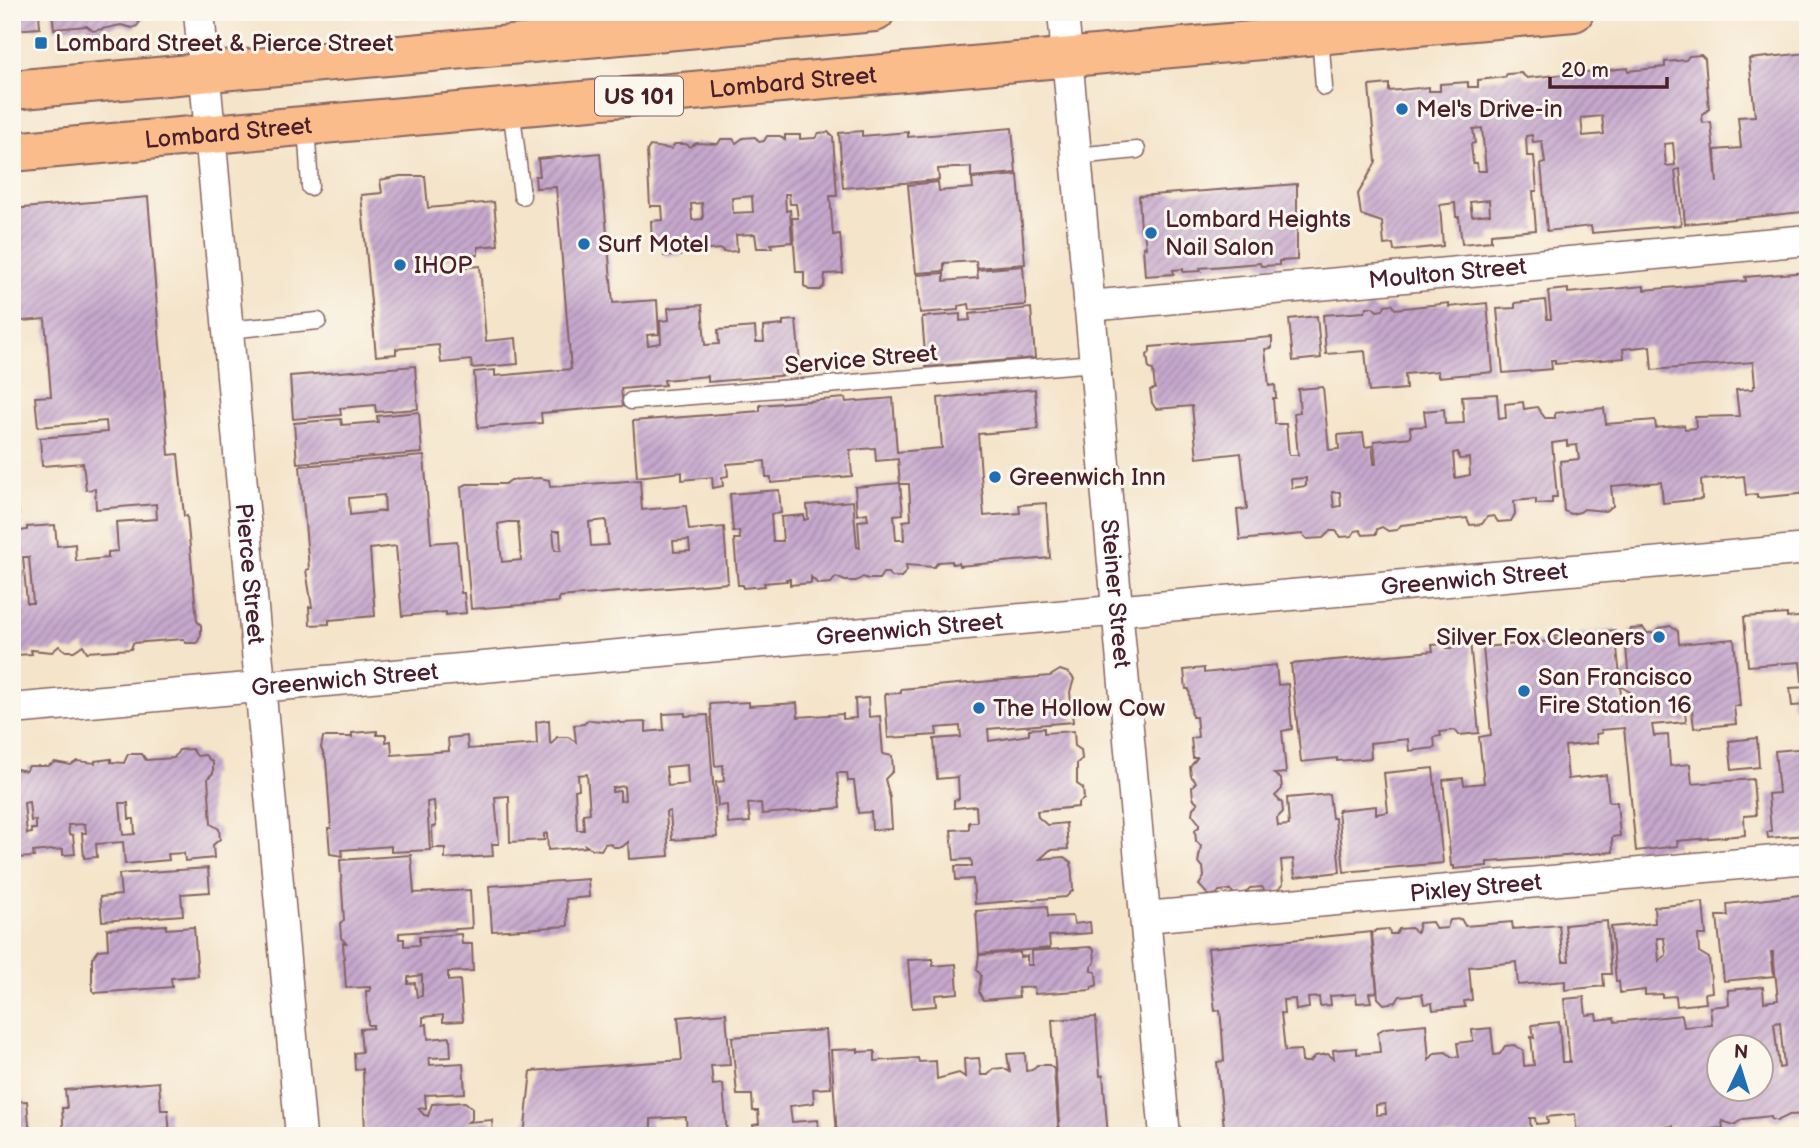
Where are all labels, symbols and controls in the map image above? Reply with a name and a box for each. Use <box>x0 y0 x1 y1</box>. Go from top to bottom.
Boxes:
place label: Lombard Street & Pierce Street <box>55 29 394 58</box>
marker: Lombard Street & Pierce Street <box>33 35 49 51</box>
scale bar <box>1550 46 1668 90</box>
text: 20 m <box>1561 58 1609 83</box>
street label: Lombard Street <box>708 61 878 104</box>
road number: US 101 <box>595 76 683 116</box>
place label: Mel's Drive-in <box>1416 95 1563 124</box>
marker: Mel's Drive-in <box>1394 101 1410 117</box>
street label: Lombard Street <box>143 111 314 155</box>
place label: Lombard Heights Nail Salon <box>1165 205 1351 262</box>
marker: Lombard Heights Nail Salon <box>1143 225 1159 241</box>
place label: Surf Motel <box>598 230 709 259</box>
marker: Surf Motel <box>576 236 592 252</box>
place label: IHOP <box>414 251 472 280</box>
street label: Moulton Street <box>1367 252 1528 295</box>
marker: IHOP <box>392 257 408 273</box>
street label: Service Street <box>783 338 939 381</box>
place label: Greenwich Inn <box>1009 463 1166 492</box>
marker: Greenwich Inn <box>987 469 1003 485</box>
street label: Pierce Street <box>229 502 270 646</box>
street label: Steiner Street <box>1094 518 1137 670</box>
street label: Greenwich Street <box>1379 556 1570 602</box>
street label: Greenwich Street <box>815 607 1005 652</box>
place label: Silver Fox Cleaners <box>1436 623 1645 652</box>
marker: Silver Fox Cleaners <box>1651 629 1667 645</box>
street label: Greenwich Street <box>250 657 440 703</box>
place label: San Francisco Fire Station 16 <box>1538 663 1692 720</box>
marker: San Francisco Fire Station 16 <box>1516 683 1532 699</box>
place label: The Hollow Cow <box>993 694 1165 723</box>
marker: The Hollow Cow <box>971 700 987 716</box>
street label: Pixley Street <box>1409 868 1544 908</box>
north arrow <box>1704 1032 1774 1102</box>
text: N <box>1733 1041 1749 1065</box>

